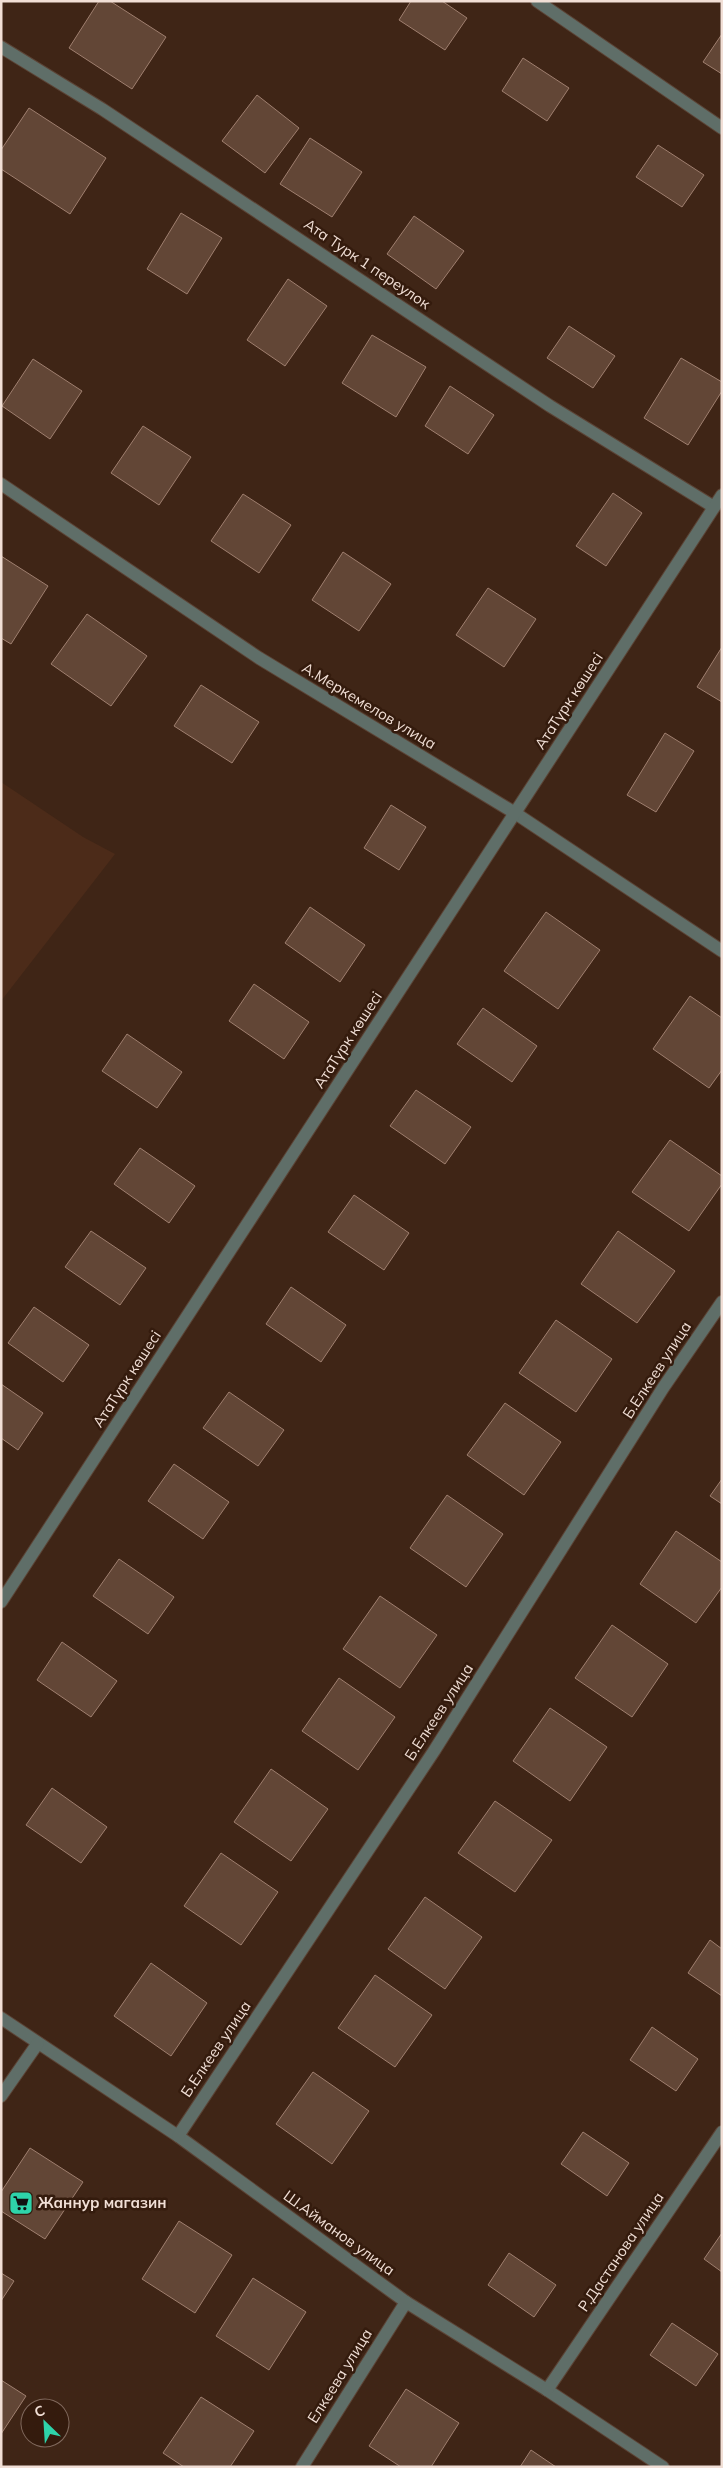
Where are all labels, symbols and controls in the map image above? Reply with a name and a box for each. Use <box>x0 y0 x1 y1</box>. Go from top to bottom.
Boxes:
street label: Ата Турк 1 переулок <box>300 214 435 313</box>
street label: АтаТүрк көшесі <box>530 649 607 753</box>
street label: А.Меркемелов улица <box>299 658 440 753</box>
street label: АтаТүрк көшесі <box>309 988 386 1092</box>
street label: Б.Елкеев улица <box>618 1318 695 1422</box>
street label: АтаТүрк көшесі <box>88 1327 165 1431</box>
street label: Б.Елкеев улица <box>400 1660 477 1764</box>
street label: Б.Елкеев улица <box>176 1997 255 2100</box>
street label: Ш.Айманов улица <box>280 2186 399 2279</box>
street label: Р.Дастанова улица <box>574 2188 668 2315</box>
supermarket icon: Жаннур магазин <box>8 2190 34 2216</box>
place label: Жаннур магазин <box>38 2193 167 2212</box>
street label: Елкеева улица <box>303 2325 376 2426</box>
north arrow <box>20 2398 70 2448</box>
text: С <box>31 2401 48 2421</box>

